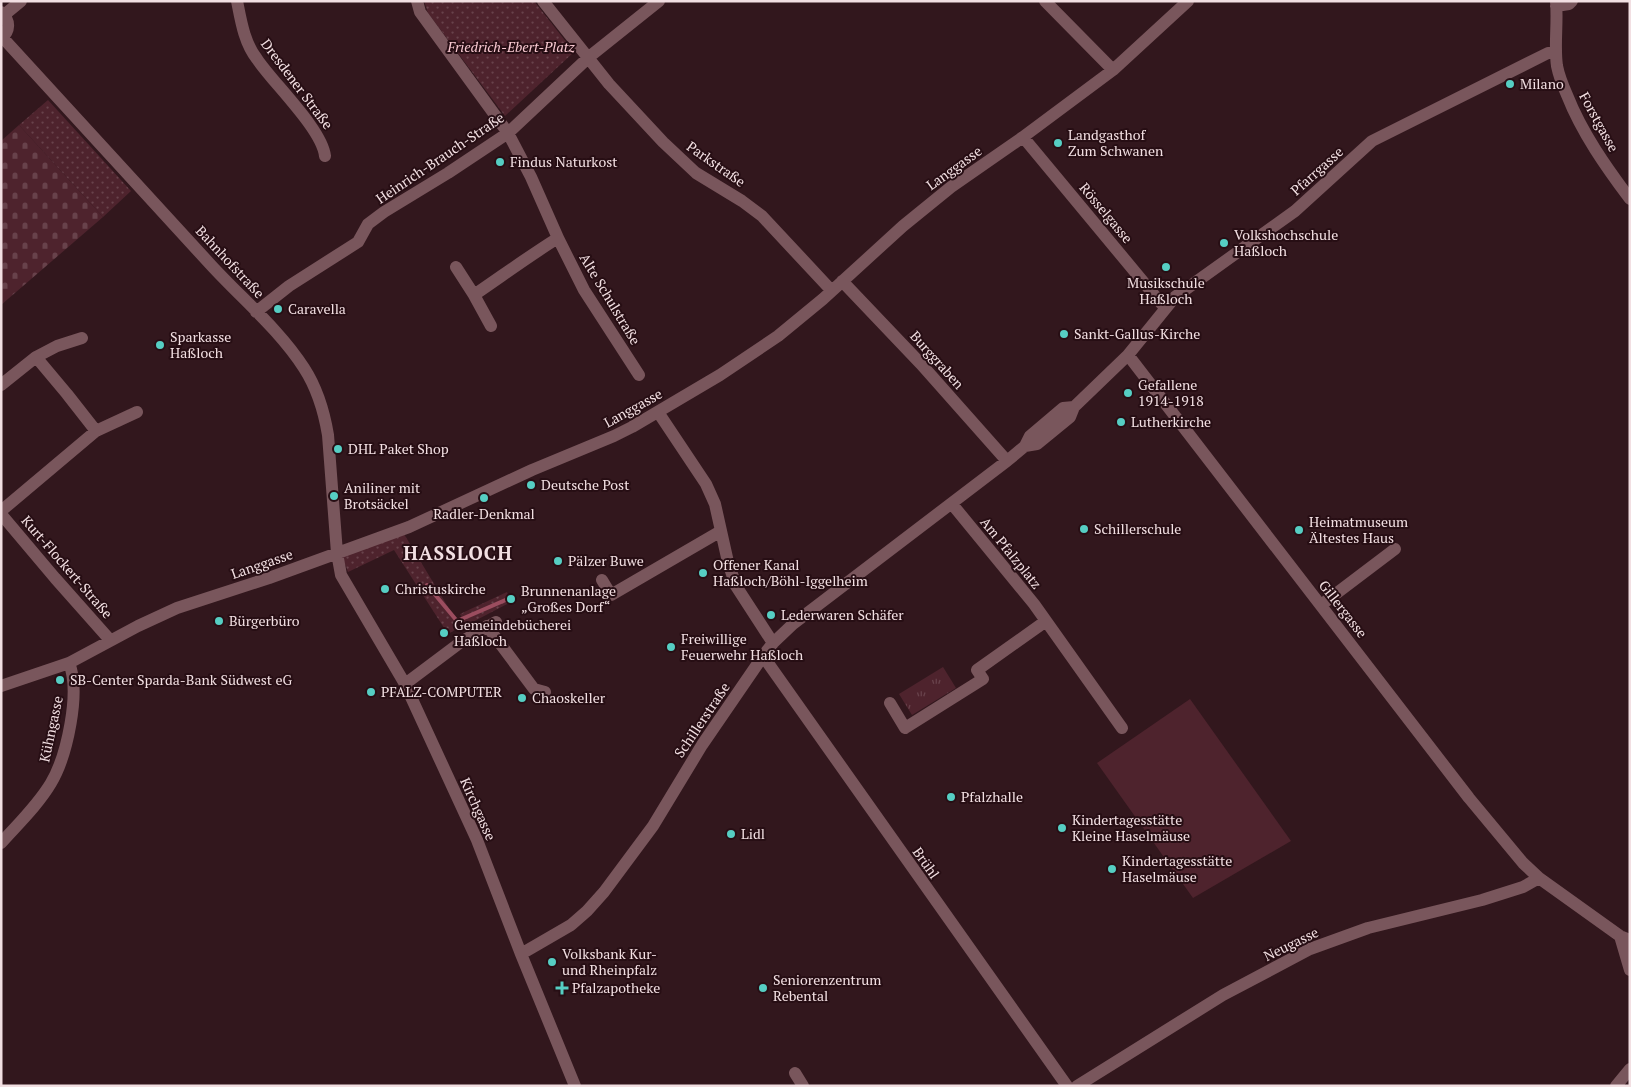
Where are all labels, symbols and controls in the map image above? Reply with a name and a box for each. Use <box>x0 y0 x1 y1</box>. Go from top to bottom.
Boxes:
street label: Dresdener Straße <box>257 35 338 133</box>
park label: Friedrich-Ebert-Platz <box>446 37 575 56</box>
place label: Milano <box>1520 74 1564 93</box>
marker: Milano <box>1504 78 1516 90</box>
street label: Forstgasse <box>1575 88 1624 155</box>
street label: Heinrich-Brauch-Straße <box>372 108 508 208</box>
place label: Landgasthof Zum Schwanen <box>1068 125 1164 160</box>
street label: Parkstraße <box>683 136 749 191</box>
marker: Landgasthof Zum Schwanen <box>1052 137 1064 149</box>
street label: Langgasse <box>922 141 985 194</box>
street label: Pfarrgasse <box>1286 142 1347 199</box>
place label: Findus Naturkost <box>510 152 618 171</box>
marker: Findus Naturkost <box>494 156 506 168</box>
street label: Rösselgasse <box>1076 178 1137 247</box>
street label: Bahnhofstraße <box>192 221 269 302</box>
place label: Volkshochschule Haßloch <box>1234 225 1338 260</box>
marker: Volkshochschule Haßloch <box>1218 237 1230 249</box>
street label: Alte Schulstraße <box>576 249 645 348</box>
marker: Musikschule Haßloch <box>1160 261 1172 273</box>
place label: Musikschule Haßloch <box>1127 273 1205 308</box>
place label: Caravella <box>288 299 346 318</box>
marker: Caravella <box>272 303 284 315</box>
place label: Sankt-Gallus-Kirche <box>1074 324 1200 343</box>
street label: Burggraben <box>906 326 969 393</box>
place label: Sparkasse Haßloch <box>170 327 231 362</box>
marker: Sankt-Gallus-Kirche <box>1058 328 1070 340</box>
marker: Sparkasse Haßloch <box>154 339 166 351</box>
place label: Gefallene 1914-1918 <box>1138 375 1204 410</box>
street label: Langgasse <box>600 384 665 431</box>
marker: Gefallene 1914-1918 <box>1122 387 1134 399</box>
place label: Lutherkirche <box>1131 412 1211 431</box>
marker: Lutherkirche <box>1115 416 1127 428</box>
place label: DHL Paket Shop <box>348 439 449 458</box>
marker: DHL Paket Shop <box>332 443 344 455</box>
place label: Deutsche Post <box>541 475 630 494</box>
place label: Aniliner mit Brotsäckel <box>344 478 421 513</box>
marker: Deutsche Post <box>525 479 537 491</box>
marker: Aniliner mit Brotsäckel <box>328 490 340 502</box>
marker: Radler-Denkmal <box>478 492 490 504</box>
place label: Radler-Denkmal <box>433 504 535 523</box>
street label: Kurt-Flockert-Straße <box>17 511 117 622</box>
place label: Heimatmuseum Ältestes Haus <box>1309 512 1408 547</box>
street label: Am Pfalzplatz <box>976 513 1046 593</box>
place label: Schillerschule <box>1094 519 1181 538</box>
marker: Schillerschule <box>1078 523 1090 535</box>
marker: Heimatmuseum Ältestes Haus <box>1293 524 1305 536</box>
district label: HASSLOCH <box>403 540 513 565</box>
street label: Langgasse <box>228 544 295 583</box>
place label: Pälzer Buwe <box>568 551 644 570</box>
marker: Pälzer Buwe <box>552 555 564 567</box>
place label: Offener Kanal Haßloch/Böhl-Iggelheim <box>713 555 868 590</box>
marker: Offener Kanal Haßloch/Böhl-Iggelheim <box>697 567 709 579</box>
street label: Gillergasse <box>1315 576 1372 641</box>
place label: Christuskirche <box>395 579 486 598</box>
place label: Brunnenanlage „Großes Dorf“ <box>521 581 616 616</box>
marker: Christuskirche <box>379 583 391 595</box>
marker: Brunnenanlage „Großes Dorf“ <box>505 593 517 605</box>
place label: Lederwaren Schäfer <box>781 605 904 624</box>
marker: Lederwaren Schäfer <box>765 609 777 621</box>
place label: Bürgerbüro <box>229 611 300 630</box>
marker: Bürgerbüro <box>213 615 225 627</box>
place label: Gemeindebücherei Haßloch <box>454 615 571 650</box>
marker: Gemeindebücherei Haßloch <box>438 627 450 639</box>
place label: Freiwillige Feuerwehr Haßloch <box>681 629 803 664</box>
marker: Freiwillige Feuerwehr Haßloch <box>665 641 677 653</box>
place label: SB-Center Sparda-Bank Südwest eG <box>70 670 292 689</box>
marker: SB-Center Sparda-Bank Südwest eG <box>54 674 66 686</box>
street label: Schillerstraße <box>669 678 734 761</box>
place label: PFALZ-COMPUTER <box>381 682 502 701</box>
marker: PFALZ-COMPUTER <box>365 686 377 698</box>
place label: Chaoskeller <box>532 688 606 707</box>
marker: Chaoskeller <box>516 692 528 704</box>
street label: Kühngasse <box>34 694 67 764</box>
street label: Kirchgasse <box>456 774 501 843</box>
place label: Pfalzhalle <box>961 787 1023 806</box>
marker: Pfalzhalle <box>945 791 957 803</box>
place label: Kindertagesstätte Kleine Haselmäuse <box>1072 810 1190 845</box>
marker: Kindertagesstätte Kleine Haselmäuse <box>1056 822 1068 834</box>
place label: Lidl <box>741 824 765 843</box>
marker: Lidl <box>725 828 737 840</box>
street label: Brühl <box>909 843 944 882</box>
place label: Kindertagesstätte Haselmäuse <box>1122 851 1232 886</box>
marker: Kindertagesstätte Haselmäuse <box>1106 863 1118 875</box>
street label: Neugasse <box>1260 922 1321 965</box>
place label: Volksbank Kur- und Rheinpfalz <box>562 944 657 979</box>
marker: Volksbank Kur- und Rheinpfalz <box>546 956 558 968</box>
place label: Seniorenzentrum Rebental <box>773 970 881 1005</box>
place label: Pfalzapotheke <box>572 978 660 997</box>
marker: Pfalzapotheke <box>556 982 568 994</box>
marker: Seniorenzentrum Rebental <box>757 982 769 994</box>

